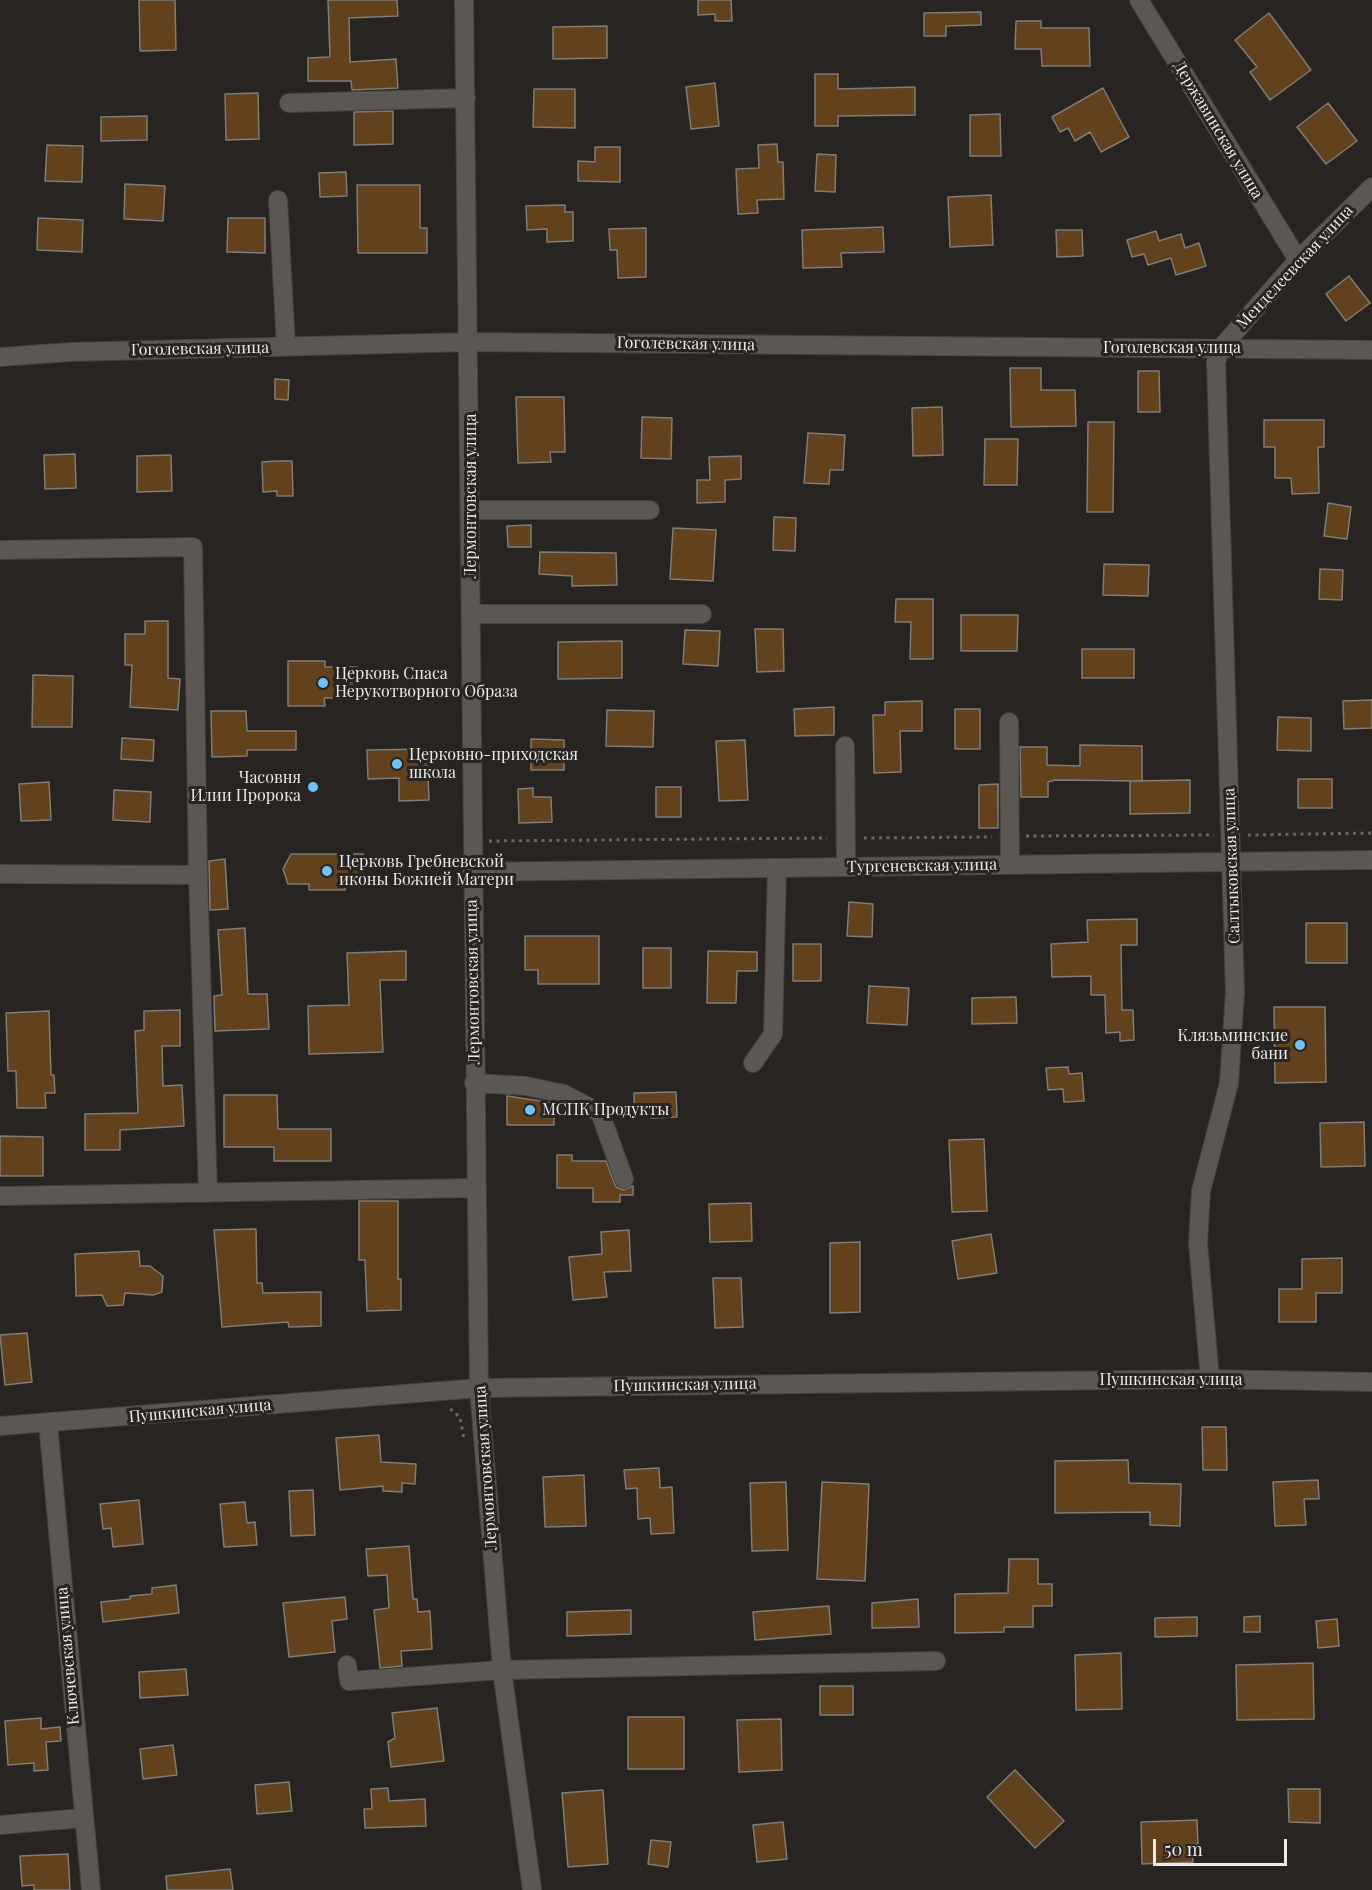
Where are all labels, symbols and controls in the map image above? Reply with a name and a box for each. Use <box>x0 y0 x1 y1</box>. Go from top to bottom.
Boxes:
street label: Державинская улица <box>1169 58 1267 202</box>
street label: Менделеевская улица <box>1233 201 1357 333</box>
street label: Гоголевская улица <box>617 333 755 355</box>
street label: Гоголевская улица <box>131 338 269 360</box>
street label: Гоголевская улица <box>1103 338 1241 358</box>
street label: Лермонтовская улица <box>461 413 481 579</box>
place label: Церковь Спаса Нерукотворного Образа <box>335 664 518 702</box>
marker: Церковь Спаса Нерукотворного Образа <box>316 676 330 690</box>
place label: Церковно-приходская школа <box>409 745 578 783</box>
marker: Церковно-приходская школа <box>390 757 404 771</box>
place label: Часовня Илии Пророка <box>190 768 301 806</box>
marker: Часовня Илии Пророка <box>306 780 320 794</box>
street label: Салтыковская улица <box>1220 788 1244 944</box>
place label: Церковь Гребневской иконы Божией Матери <box>339 852 514 890</box>
street label: Тургеневская улица <box>847 855 997 877</box>
marker: Церковь Гребневской иконы Божией Матери <box>320 864 334 878</box>
street label: Лермонтовская улица <box>462 899 484 1065</box>
place label: Клязьминские бани <box>1178 1026 1288 1064</box>
marker: Клязьминские бани <box>1293 1038 1307 1052</box>
place label: МСПК Продукты <box>542 1100 669 1120</box>
marker: МСПК Продукты <box>523 1103 537 1117</box>
street label: Пушкинская улица <box>1099 1370 1243 1390</box>
street label: Пушкинская улица <box>613 1374 757 1396</box>
street label: Лермонтовская улица <box>471 1385 501 1551</box>
street label: Пушкинская улица <box>128 1395 272 1427</box>
street label: Ключевская улица <box>52 1586 84 1726</box>
scale bar <box>1156 1827 1290 1865</box>
text: 50 m <box>1164 1837 1203 1861</box>

